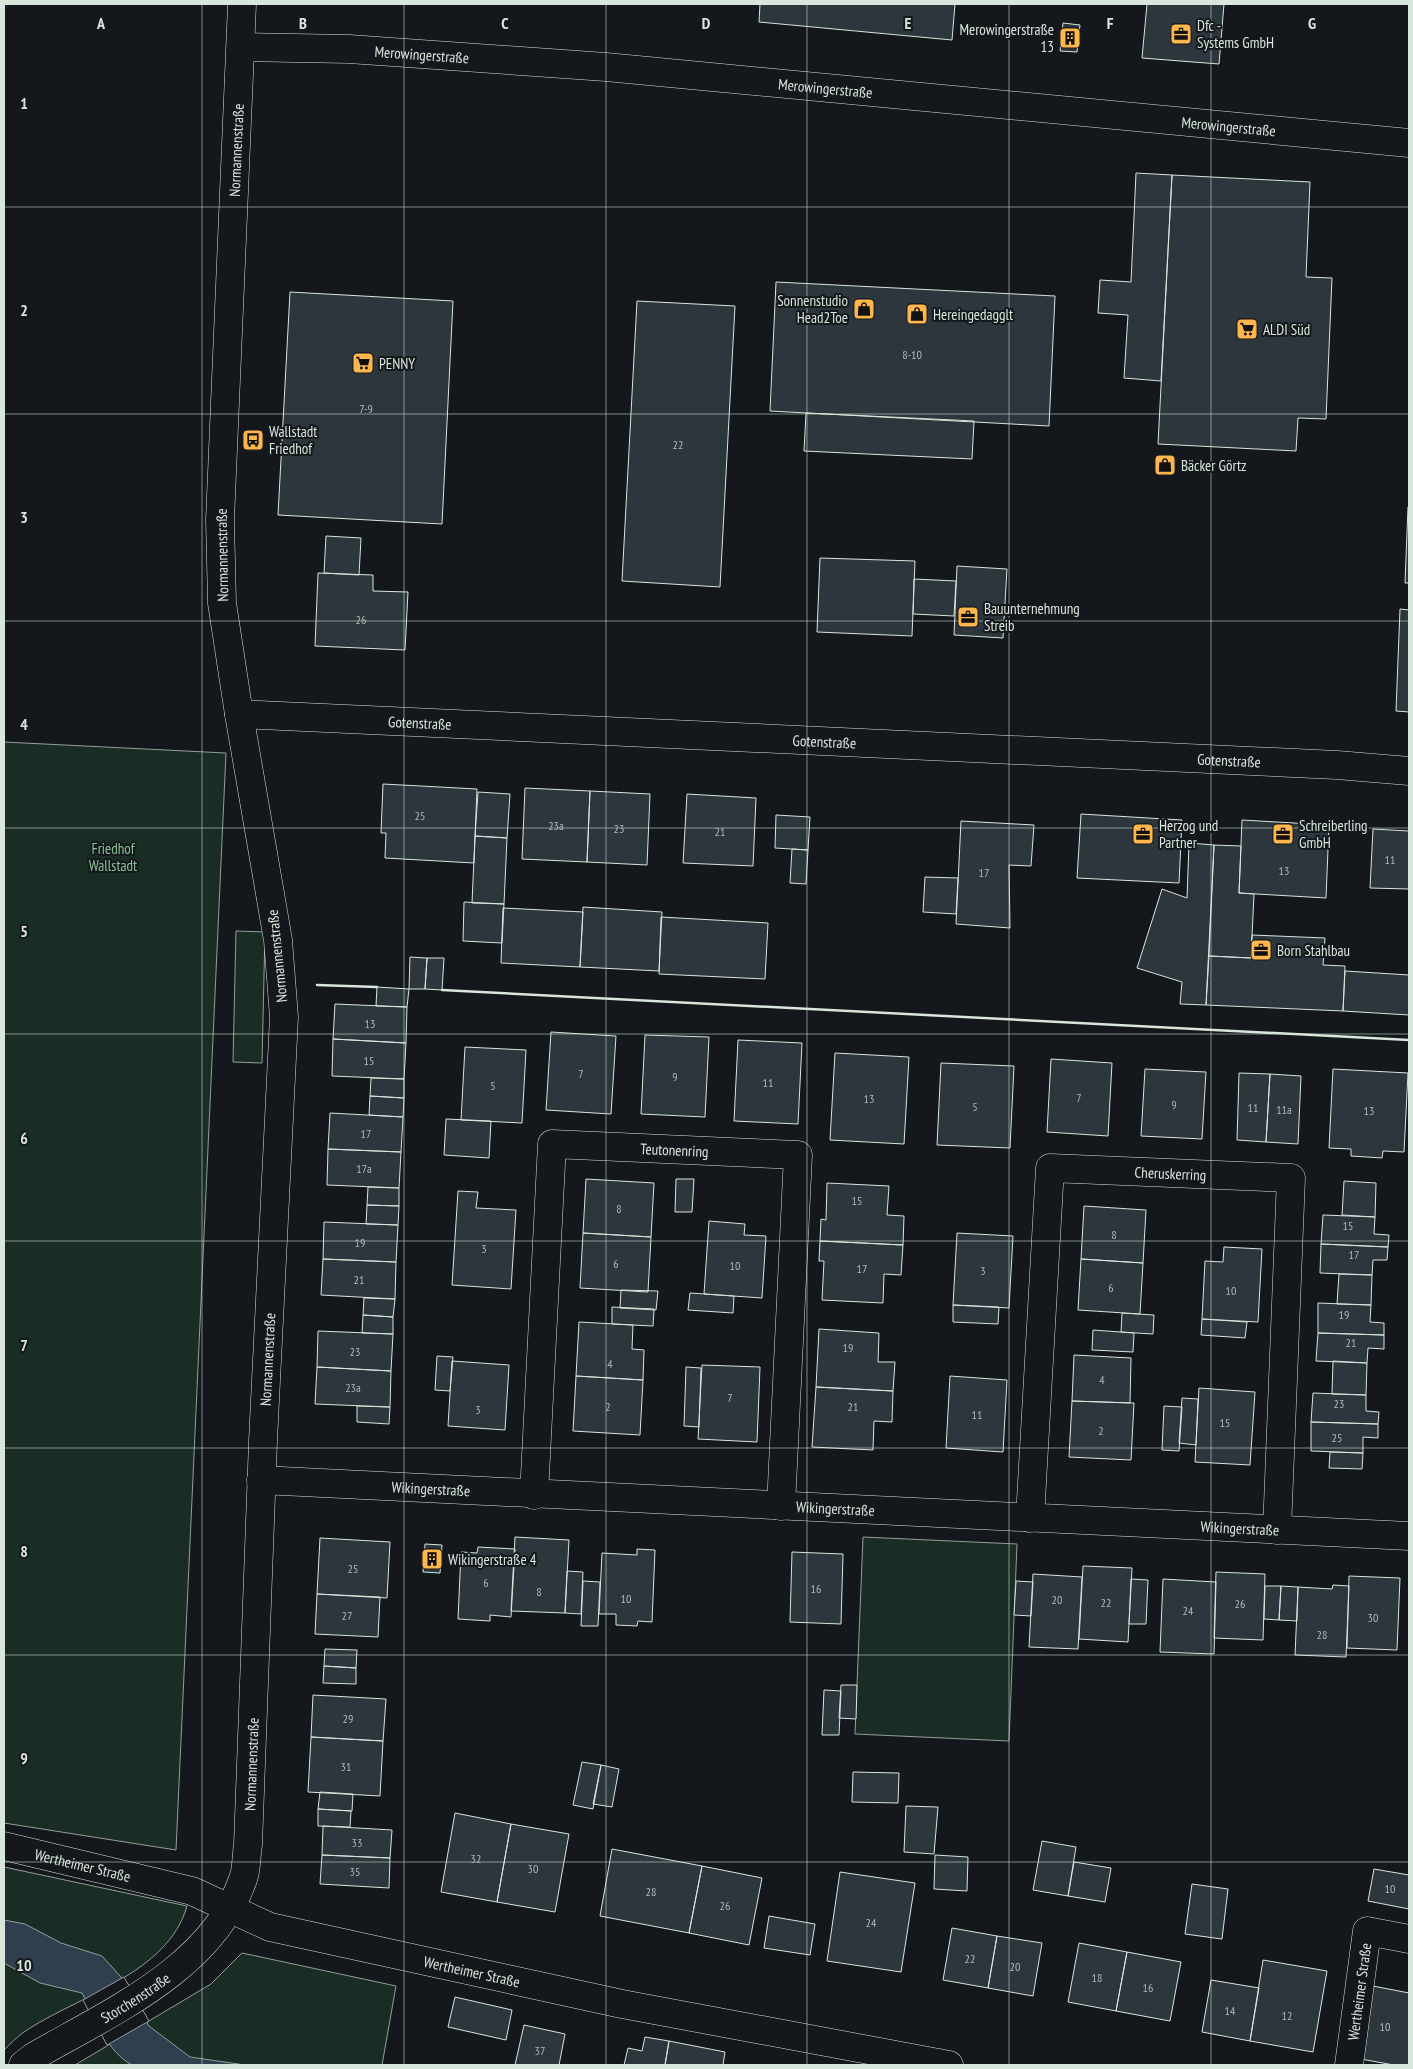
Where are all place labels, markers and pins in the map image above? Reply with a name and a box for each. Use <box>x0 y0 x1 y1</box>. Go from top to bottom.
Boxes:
place label: Dfc - Systems GmbH <box>1197 16 1274 52</box>
place label: Merowingerstraße 13 <box>959 20 1054 56</box>
office icon: Dfc - Systems GmbH <box>1169 22 1193 46</box>
building icon: Merowingerstraße 13 <box>1058 26 1082 50</box>
place label: Sonnenstudio Head2Toe <box>777 291 848 327</box>
shop icon: Sonnenstudio Head2Toe <box>852 297 876 321</box>
shop icon: Hereingedagglt <box>905 302 929 326</box>
place label: Hereingedagglt <box>933 305 1013 324</box>
supermarket icon: ALDI Süd <box>1235 317 1259 341</box>
place label: ALDI Süd <box>1263 320 1310 339</box>
supermarket icon: PENNY <box>351 351 375 375</box>
place label: PENNY <box>379 354 415 373</box>
place label: Wallstadt Friedhof <box>269 422 317 458</box>
bus stop icon: Wallstadt Friedhof <box>241 428 265 452</box>
shop icon: Bäcker Görtz <box>1153 453 1177 477</box>
place label: Bäcker Görtz <box>1181 456 1246 475</box>
place label: Bauunternehmung Streib <box>984 599 1080 635</box>
office icon: Bauunternehmung Streib <box>956 605 980 629</box>
place label: Herzog und Partner <box>1159 816 1218 852</box>
place label: Schreiberling GmbH <box>1299 816 1368 852</box>
office icon: Herzog und Partner <box>1131 822 1155 846</box>
office icon: Schreiberling GmbH <box>1271 822 1295 846</box>
office icon: Born Stahlbau <box>1249 938 1273 962</box>
place label: Born Stahlbau <box>1277 941 1350 960</box>
building icon: Wikingerstraße 4 <box>420 1547 444 1571</box>
place label: Wikingerstraße 4 <box>448 1550 537 1569</box>

